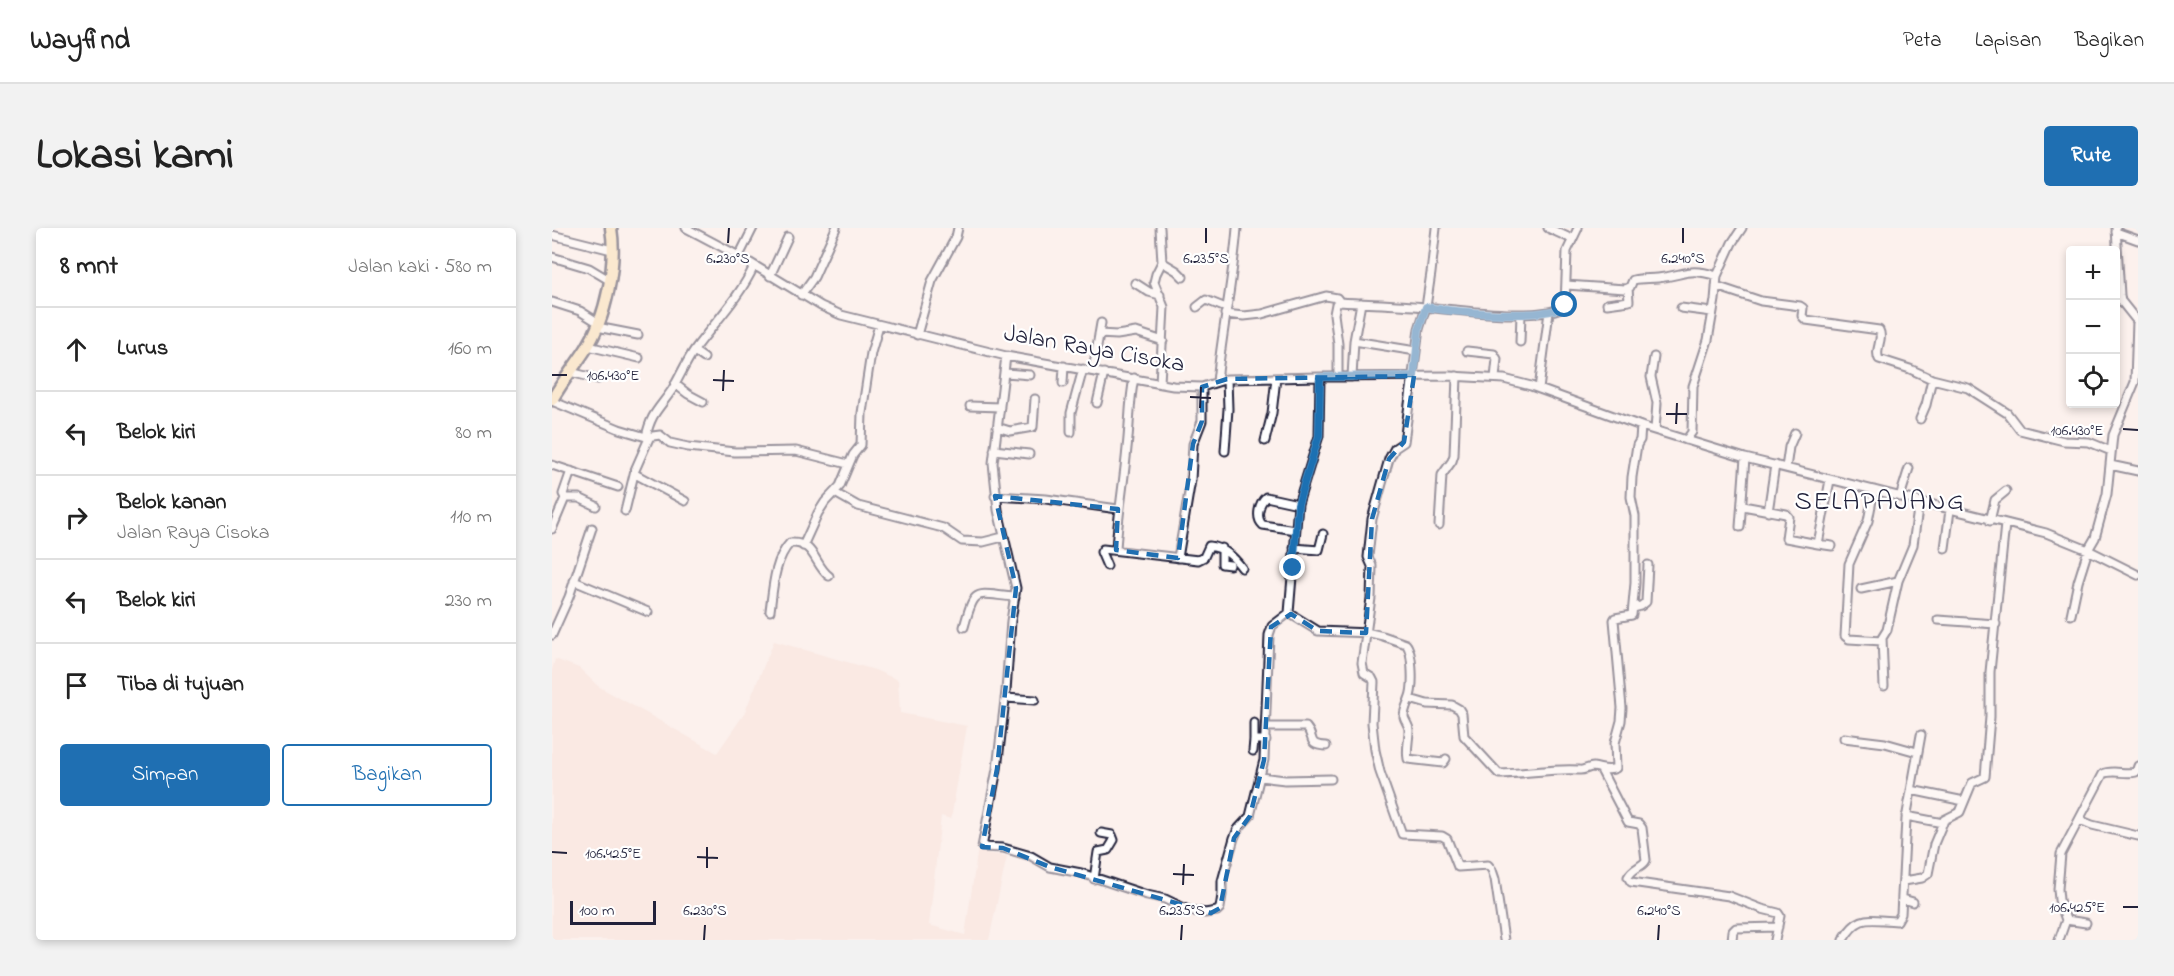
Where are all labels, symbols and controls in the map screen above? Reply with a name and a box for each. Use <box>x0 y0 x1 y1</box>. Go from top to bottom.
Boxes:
text: Wayfind <box>30 21 130 62</box>
text: Peta <box>1903 26 1942 56</box>
text: Lapisan <box>1975 26 2041 56</box>
text: Bagikan <box>2074 26 2144 56</box>
text: Lokasi kami <box>36 126 234 187</box>
button: Rute <box>2044 126 2138 186</box>
map controls <box>2066 246 2120 408</box>
button: + <box>2066 246 2120 300</box>
text: 8 mnt <box>60 248 118 286</box>
text: 6.230°S <box>706 248 750 270</box>
text: 6.235°S <box>1183 248 1229 270</box>
text: 6.240°S <box>1661 248 1705 270</box>
text: Jalan kaki · 580 m <box>348 253 492 282</box>
route start <box>1551 291 1577 317</box>
button: − <box>2066 300 2120 354</box>
street label: Jalan Raya Cisoka <box>1001 317 1187 384</box>
icon: ahead <box>60 333 93 366</box>
text: Lurus <box>117 333 168 365</box>
text: 160 m <box>448 335 492 364</box>
button: locate <box>2066 354 2120 408</box>
text: 106.430°E <box>587 365 639 387</box>
icon: left <box>60 417 93 450</box>
text: Belok kiri <box>117 417 196 449</box>
text: 80 m <box>455 419 492 448</box>
text: 106.430°E <box>2051 420 2103 442</box>
district label: SELAPAJANG <box>1795 483 1965 522</box>
text: Belok kanan <box>117 487 226 519</box>
icon: right <box>60 501 93 534</box>
text: 110 m <box>450 503 492 532</box>
text: Jalan Raya Cisoka <box>117 519 269 548</box>
route end <box>1279 554 1305 580</box>
icon: left <box>60 585 93 618</box>
text: Belok kiri <box>117 585 196 617</box>
text: 230 m <box>445 587 492 616</box>
icon: arrive <box>60 669 93 702</box>
text: Tiba di tujuan <box>117 669 244 701</box>
button: Simpan <box>60 744 270 806</box>
button: Bagikan <box>282 744 492 806</box>
text: 106.425°E <box>585 843 641 865</box>
text: 106.425°E <box>2049 897 2105 919</box>
scale bar <box>570 898 656 926</box>
text: 100 m <box>579 899 614 923</box>
text: 6.230°S <box>683 900 727 922</box>
text: 6.235°S <box>1159 900 1205 922</box>
text: 6.240°S <box>1637 900 1681 922</box>

